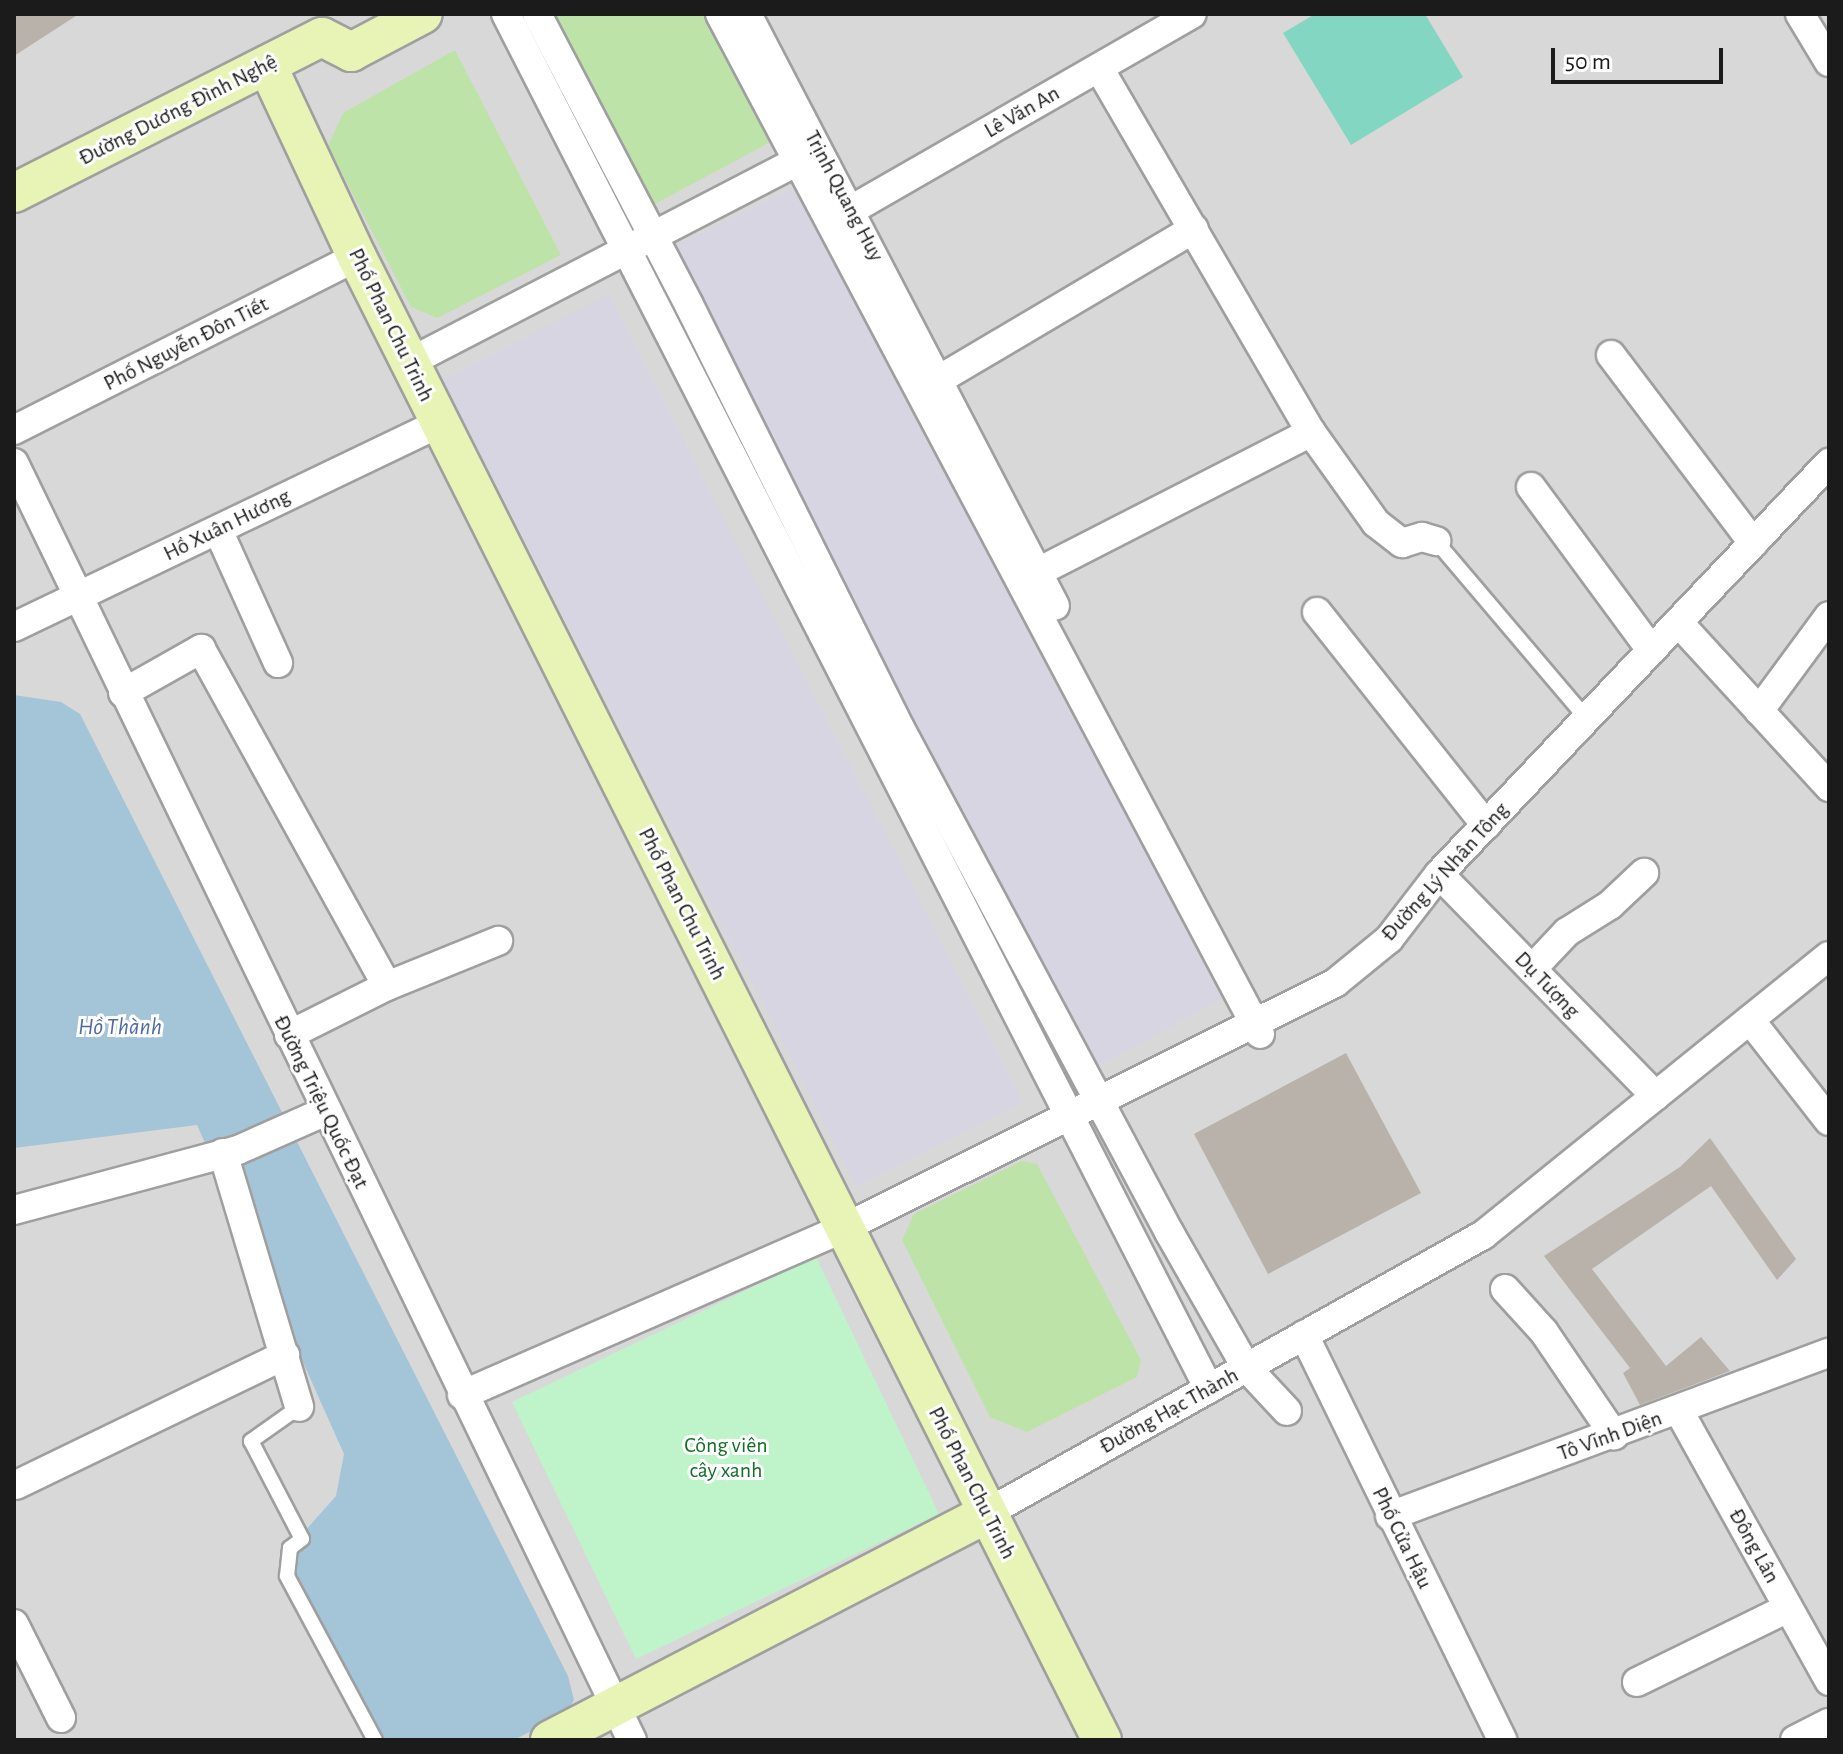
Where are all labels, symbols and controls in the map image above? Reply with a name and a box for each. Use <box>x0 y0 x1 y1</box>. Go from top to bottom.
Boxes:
scale bar <box>1555 32 1727 82</box>
street label: Đường Dương Đình Nghệ <box>74 48 282 172</box>
text: 50 m <box>1565 50 1611 74</box>
street label: Lê Văn An <box>980 80 1064 144</box>
street label: Trịnh Quang Huy <box>798 126 890 266</box>
street label: Phố Phan Chu Trinh <box>342 244 440 406</box>
street label: Phố Nguyễn Đôn Tiết <box>99 291 273 397</box>
street label: Hồ Xuân Hương <box>159 483 295 567</box>
street label: Đường Lý Nhân Tông <box>1376 797 1514 947</box>
street label: Phố Phan Chu Trinh <box>632 823 732 985</box>
street label: Dụ Tượng <box>1509 946 1585 1024</box>
street label: Đường Triệu Quốc Đạt <box>268 1011 374 1193</box>
water label: Hồ Thành <box>78 1014 162 1042</box>
street label: Đường Hạc Thành <box>1095 1362 1243 1460</box>
street label: Phố Phan Chu Trinh <box>922 1402 1022 1564</box>
street label: Tô Vĩnh Diện <box>1554 1405 1666 1467</box>
park label: Công viên cây xanh <box>684 1432 768 1484</box>
street label: Phố Cửa Hậu <box>1366 1483 1438 1593</box>
street label: Đông Lân <box>1723 1504 1785 1588</box>

